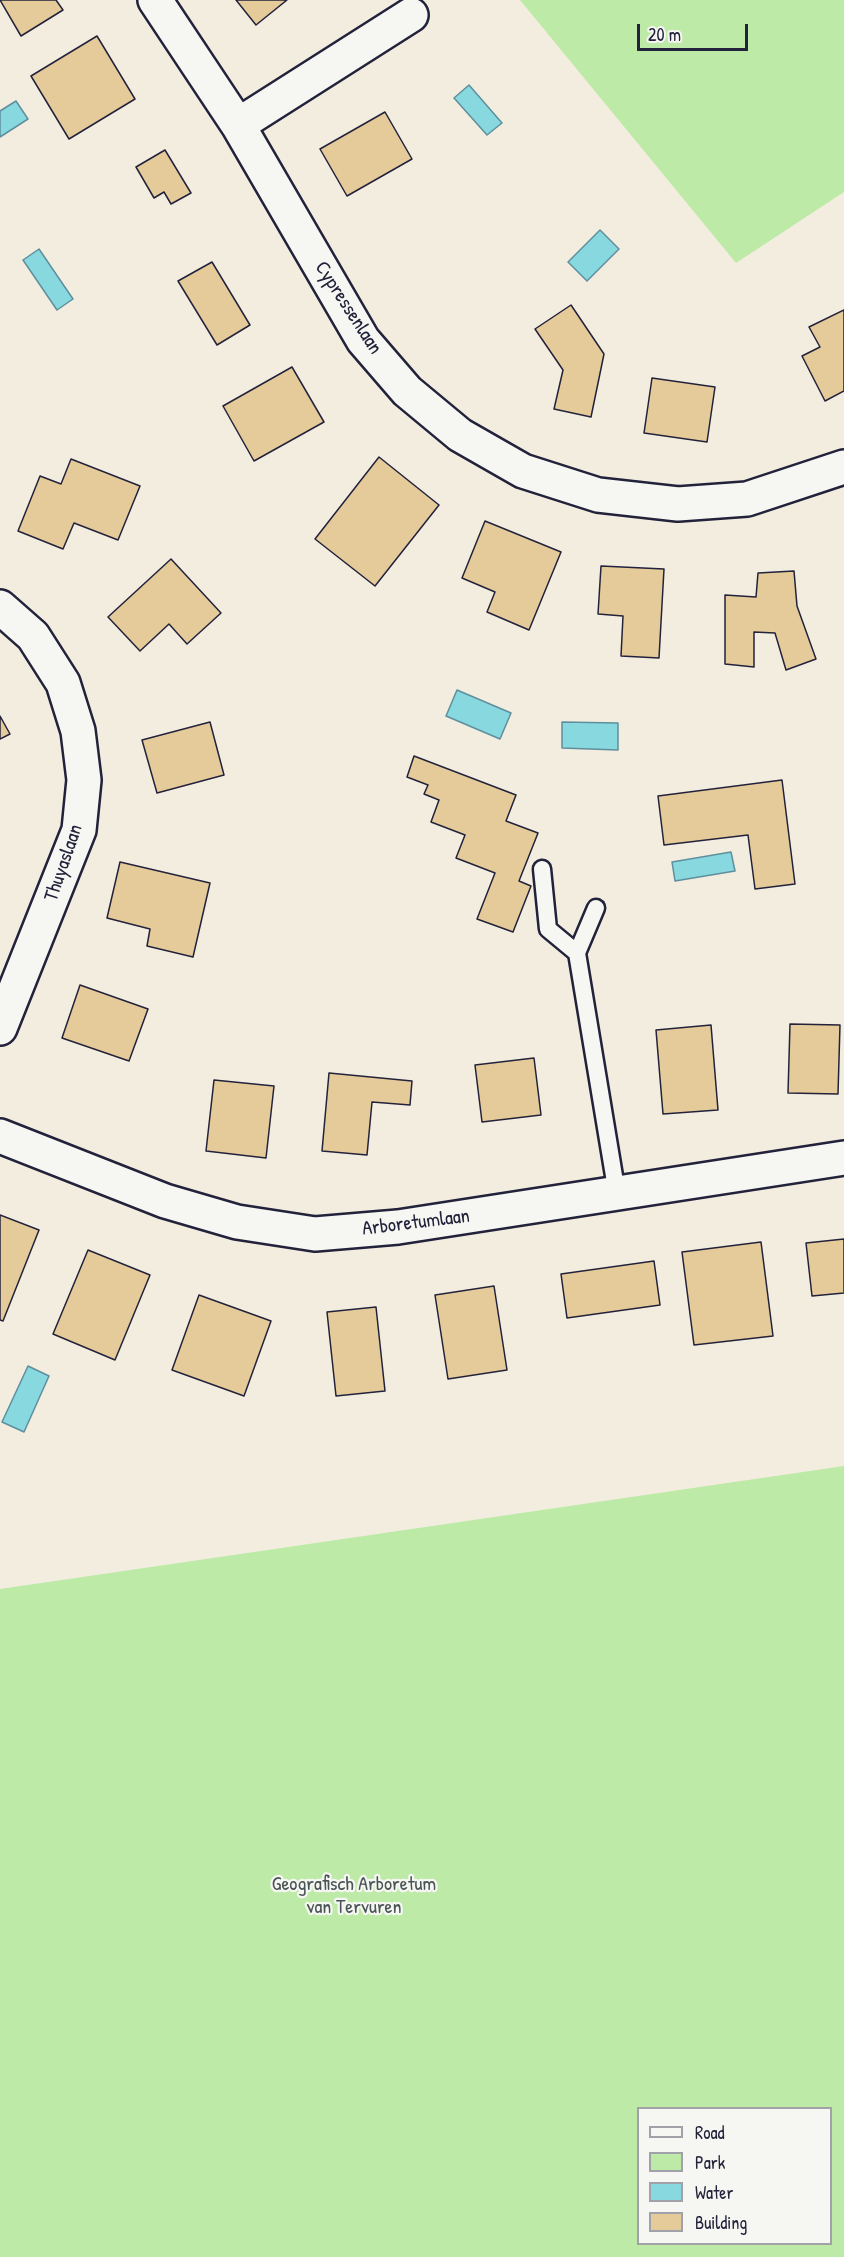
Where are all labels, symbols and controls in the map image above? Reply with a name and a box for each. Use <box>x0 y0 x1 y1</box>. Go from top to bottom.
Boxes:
scale bar <box>640 12 751 50</box>
text: 20 m <box>648 22 681 47</box>
street label: Cypressenlaan <box>309 257 387 359</box>
street label: Thuyaslaan <box>40 821 88 905</box>
street label: Arboretumlaan <box>361 1205 471 1241</box>
park label: Geografisch Arboretum van Tervuren <box>272 1873 436 1920</box>
legend <box>637 2107 832 2245</box>
text: Road <box>695 2120 725 2145</box>
text: Park <box>695 2150 725 2175</box>
text: Water <box>695 2180 733 2205</box>
text: Building <box>695 2210 747 2235</box>

